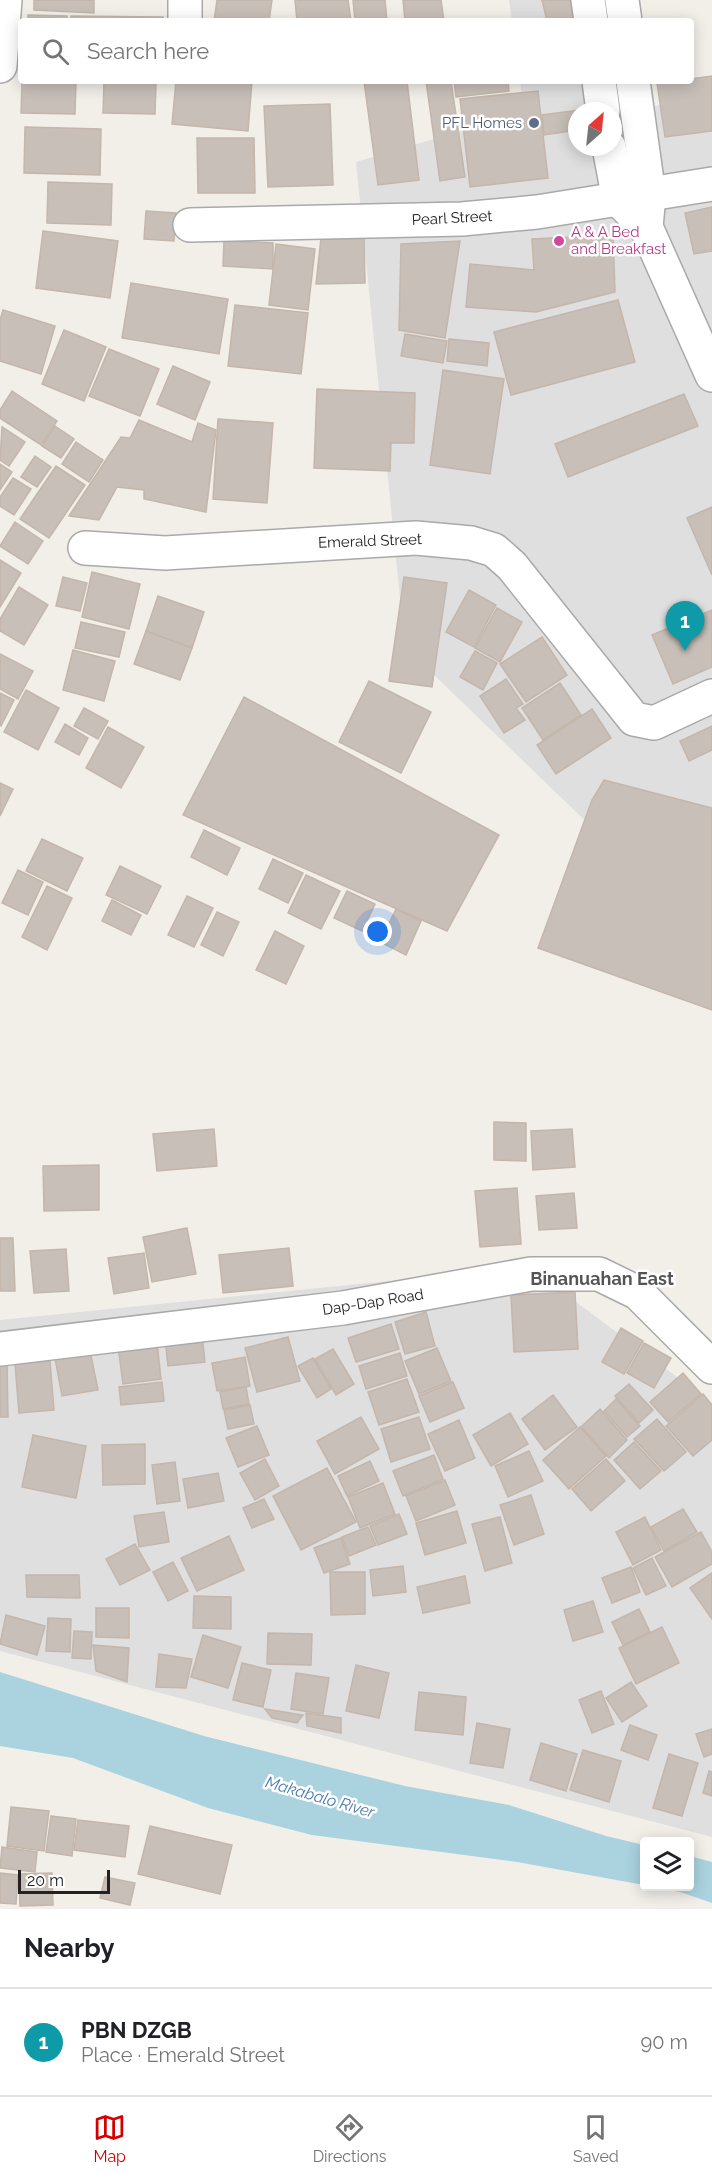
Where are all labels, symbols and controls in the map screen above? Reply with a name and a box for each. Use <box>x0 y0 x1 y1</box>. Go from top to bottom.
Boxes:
search box <box>18 18 694 84</box>
icon: search <box>39 35 72 68</box>
text: Search here <box>87 38 209 64</box>
north arrow <box>568 102 622 156</box>
place label: PFL Homes <box>442 114 522 132</box>
marker: PFL Homes <box>527 116 541 130</box>
street label: Pearl Street <box>411 207 493 229</box>
place label: A & A Bed and Breakfast <box>571 223 666 258</box>
marker: A & A Bed and Breakfast <box>552 234 566 248</box>
street label: Emerald Street <box>318 530 422 552</box>
pin: 1 <box>666 602 704 651</box>
your location <box>363 917 392 946</box>
district label: Binanuahan East <box>530 1268 674 1289</box>
street label: Dap-Dap Road <box>321 1285 425 1319</box>
water label: Makabalo River <box>263 1772 377 1822</box>
map controls <box>640 1837 694 1891</box>
button: layers <box>640 1837 694 1891</box>
scale bar <box>18 1867 110 1894</box>
text: 20 m <box>27 1871 64 1890</box>
text: Nearby <box>24 1933 114 1963</box>
text: PBN DZGB <box>81 2017 192 2043</box>
text: 1 <box>39 2030 48 2054</box>
text: 90 m <box>641 2030 688 2054</box>
text: Place · Emerald Street <box>81 2043 285 2067</box>
tab: Map <box>93 2111 126 2166</box>
tab: Directions <box>313 2111 387 2166</box>
tab: Saved <box>573 2111 619 2166</box>

